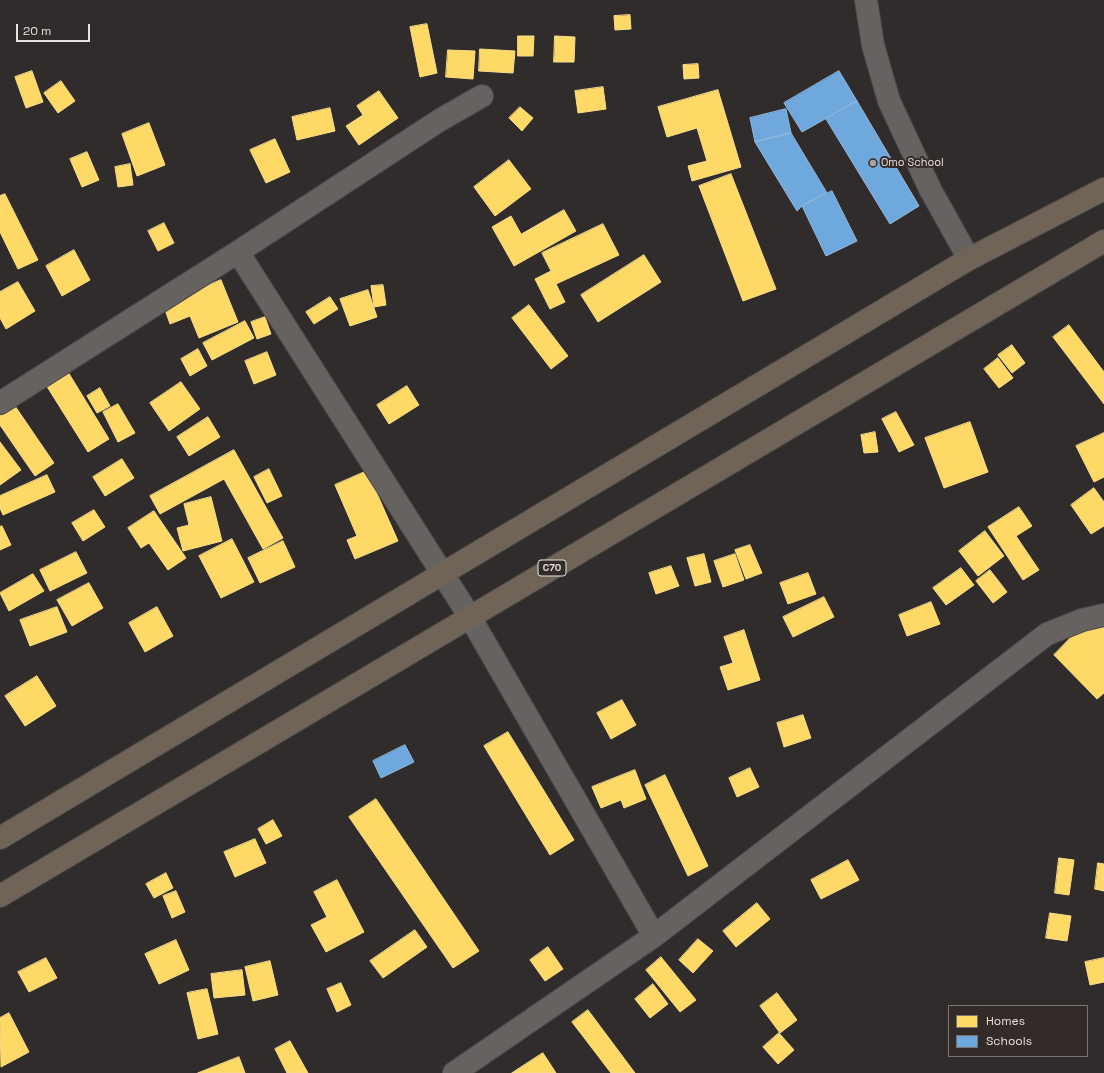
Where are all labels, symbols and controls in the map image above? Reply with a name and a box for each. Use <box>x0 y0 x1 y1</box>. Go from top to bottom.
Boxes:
scale bar <box>18 16 92 42</box>
text: 20 m <box>23 23 51 39</box>
place label: Omo School <box>881 156 944 170</box>
marker: Omo School <box>868 158 878 168</box>
road number: C70 <box>538 560 566 576</box>
legend <box>948 1005 1088 1057</box>
text: Homes <box>986 1013 1025 1029</box>
text: Schools <box>986 1033 1032 1049</box>

